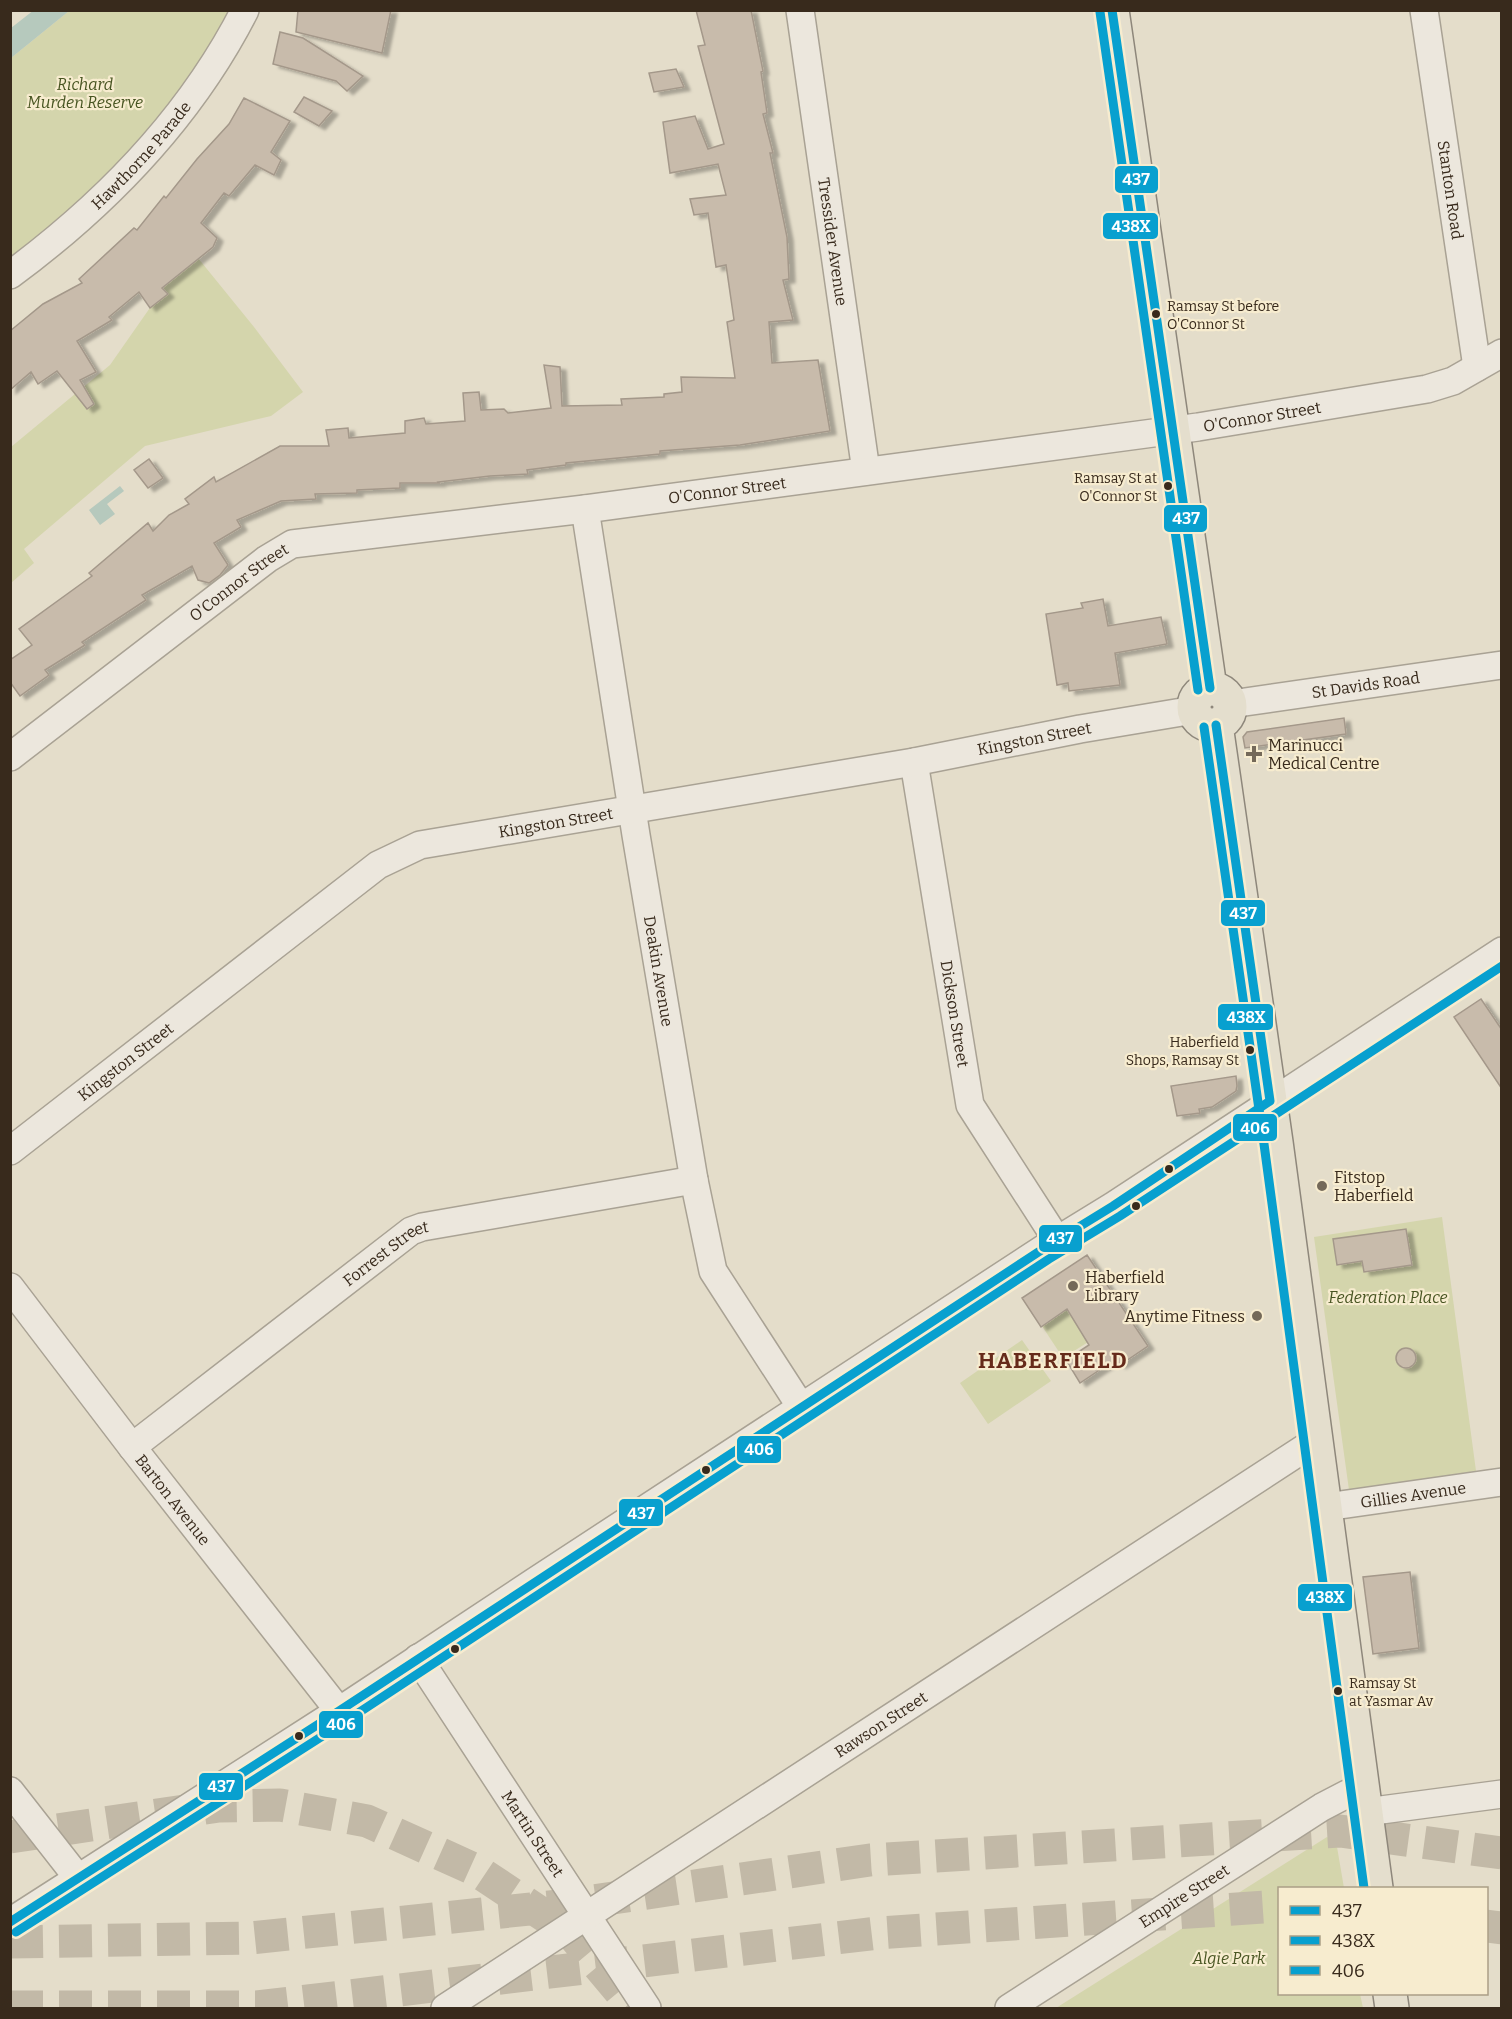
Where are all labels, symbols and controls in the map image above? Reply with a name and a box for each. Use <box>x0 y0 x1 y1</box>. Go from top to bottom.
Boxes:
park label: Richard Murden Reserve <box>27 75 143 112</box>
street label: Hawthorne Parade <box>87 97 194 213</box>
street label: Stanton Road <box>1434 139 1468 241</box>
line badge: 437 <box>1114 165 1159 194</box>
text: 437 <box>1122 170 1150 189</box>
street label: Tressider Avenue <box>815 176 852 307</box>
line badge: 438X <box>1102 212 1159 240</box>
text: 438X <box>1111 217 1151 236</box>
place label: Ramsay St before O'Connor St <box>1167 298 1279 333</box>
marker: Ramsay St before O'Connor St <box>1150 308 1162 320</box>
street label: O'Connor Street <box>1202 397 1322 435</box>
place label: Ramsay St at O'Connor St <box>1074 470 1157 505</box>
street label: O'Connor Street <box>667 473 787 507</box>
marker: Ramsay St at O'Connor St <box>1162 480 1174 492</box>
line badge: 437 <box>1163 504 1208 533</box>
text: 437 <box>1172 509 1200 528</box>
street label: O'Connor Street <box>185 539 292 625</box>
street label: St Davids Road <box>1310 667 1421 702</box>
street label: Kingston Street <box>975 718 1093 759</box>
place label: Marinucci Medical Centre <box>1268 736 1379 773</box>
marker: Marinucci Medical Centre <box>1245 745 1263 763</box>
street label: Kingston Street <box>497 803 614 841</box>
line badge: 437 <box>1220 899 1266 927</box>
text: 437 <box>1229 904 1257 923</box>
street label: Deakin Avenue <box>640 914 678 1028</box>
street label: Dickson Street <box>937 959 973 1069</box>
line badge: 438X <box>1217 1003 1274 1031</box>
text: 438X <box>1226 1008 1266 1027</box>
street label: Kingston Street <box>74 1018 177 1104</box>
place label: Haberfield Shops, Ramsay St <box>1126 1034 1239 1069</box>
marker: Haberfield Shops, Ramsay St <box>1244 1044 1256 1056</box>
line badge: 406 <box>1232 1113 1278 1142</box>
text: 406 <box>1240 1119 1270 1138</box>
unlabelled marker <box>1163 1163 1175 1175</box>
place label: Fitstop Haberfield <box>1334 1168 1414 1205</box>
marker: Fitstop Haberfield <box>1315 1179 1329 1193</box>
unlabelled marker <box>1130 1200 1142 1212</box>
street label: Forrest Street <box>339 1217 430 1290</box>
line badge: 437 <box>1038 1224 1083 1253</box>
text: 437 <box>1046 1229 1074 1248</box>
place label: Haberfield Library <box>1085 1268 1165 1305</box>
marker: Haberfield Library <box>1066 1279 1080 1293</box>
park label: Federation Place <box>1328 1288 1448 1307</box>
place label: Anytime Fitness <box>1124 1307 1245 1326</box>
marker: Anytime Fitness <box>1250 1309 1264 1323</box>
district label: HABERFIELD <box>978 1347 1128 1374</box>
line badge: 406 <box>736 1435 782 1464</box>
text: 406 <box>744 1440 774 1459</box>
street label: Barton Avenue <box>132 1450 215 1549</box>
unlabelled marker <box>700 1464 712 1476</box>
street label: Gillies Avenue <box>1359 1478 1467 1512</box>
line badge: 437 <box>618 1498 664 1527</box>
text: 437 <box>627 1504 655 1523</box>
line badge: 438X <box>1297 1583 1353 1612</box>
text: 438X <box>1305 1588 1345 1607</box>
unlabelled marker <box>449 1643 461 1655</box>
place label: Ramsay St at Yasmar Av <box>1349 1675 1434 1710</box>
marker: Ramsay St at Yasmar Av <box>1332 1685 1344 1697</box>
street label: Rawson Street <box>831 1687 931 1761</box>
line badge: 406 <box>318 1710 364 1739</box>
text: 406 <box>326 1715 356 1734</box>
unlabelled marker <box>293 1730 305 1742</box>
line badge: 437 <box>198 1772 244 1801</box>
text: 437 <box>207 1777 235 1796</box>
street label: Martin Street <box>498 1787 568 1881</box>
street label: Empire Street <box>1135 1860 1233 1932</box>
legend <box>1278 1887 1488 1995</box>
text: 437 <box>1332 1900 1362 1922</box>
text: 438X <box>1332 1930 1375 1952</box>
park label: Algie Park <box>1192 1949 1266 1968</box>
text: 406 <box>1332 1960 1365 1982</box>

